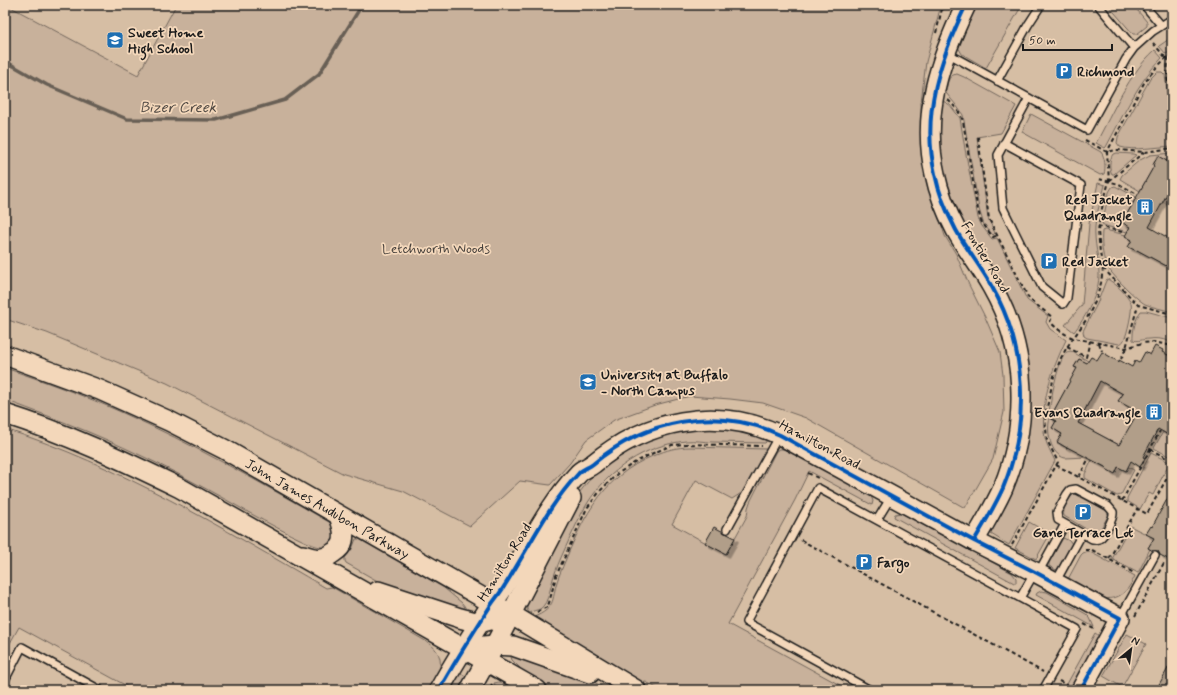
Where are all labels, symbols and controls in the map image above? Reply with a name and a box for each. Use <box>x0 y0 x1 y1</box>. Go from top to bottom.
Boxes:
place label: Sweet Home High School <box>128 24 203 61</box>
scale bar <box>1023 26 1112 52</box>
school or university icon: Sweet Home High School <box>105 30 125 50</box>
text: 50 m <box>1029 33 1056 49</box>
parking icon: Richmond <box>1054 61 1074 81</box>
place label: Richmond <box>1077 63 1134 81</box>
water label: Bizer Creek <box>140 98 217 118</box>
place label: Red Jacket Quadrangle <box>1064 191 1132 228</box>
building icon: Red Jacket Quadrangle <box>1135 197 1155 217</box>
street label: Frontier Road <box>957 218 1014 297</box>
park label: Letchworth Woods <box>382 240 490 258</box>
parking icon: Red Jacket <box>1039 251 1059 271</box>
place label: Red Jacket <box>1062 253 1129 271</box>
place label: University at Buffalo - North Campus <box>601 366 728 400</box>
school or university icon: University at Buffalo - North Campus <box>578 372 598 392</box>
building icon: Evans Quadrangle <box>1144 402 1164 422</box>
place label: Evans Quadrangle <box>1034 404 1141 425</box>
street label: Hamilton Road <box>776 416 863 474</box>
street label: John James Audubon Parkway <box>242 455 412 564</box>
parking icon: Gane Terrace Lot <box>1073 502 1093 522</box>
street label: Hamilton Road <box>474 520 536 605</box>
place label: Gane Terrace Lot <box>1033 524 1134 542</box>
parking icon: Fargo <box>854 552 874 572</box>
place label: Fargo <box>877 554 910 574</box>
north arrow <box>1111 629 1151 669</box>
text: N <box>1129 633 1142 649</box>

